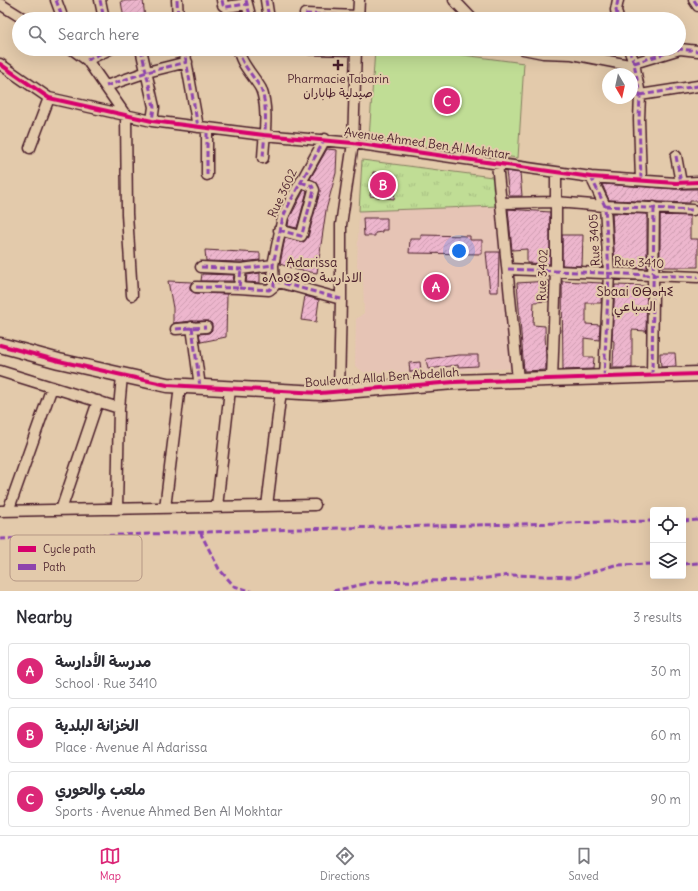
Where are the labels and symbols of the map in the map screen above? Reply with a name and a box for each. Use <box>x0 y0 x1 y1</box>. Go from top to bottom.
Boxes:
marker: Pharmacie Tabarin صيدلية طاباران <box>333 60 343 70</box>
north arrow <box>602 68 638 104</box>
place label: Pharmacie Tabarin صيدلية طاباران <box>287 71 389 101</box>
pin: C <box>434 86 460 116</box>
street label: Avenue Ahmed Ben Al Mokhtar <box>343 124 511 162</box>
street label: Rue 3602 <box>264 166 300 220</box>
pin: B <box>370 170 396 200</box>
street label: Rue 3405 <box>585 213 603 267</box>
your location <box>449 241 469 261</box>
street label: Rue 3402 <box>534 248 550 301</box>
street label: Rue 3410 <box>614 253 665 271</box>
district label: Adarissa ⴰⴷⴰⵔⵉⵙⴰ الادارسة <box>262 254 362 286</box>
pin: A <box>423 272 449 302</box>
district label: Sbaai ⵙⴱⴰⵄⵉ السباعي <box>596 283 674 318</box>
street label: Boulevard Allal Ben Abdellah <box>304 364 460 390</box>
legend <box>10 535 142 581</box>
text: Cycle path <box>43 542 96 556</box>
text: Path <box>43 560 66 574</box>

